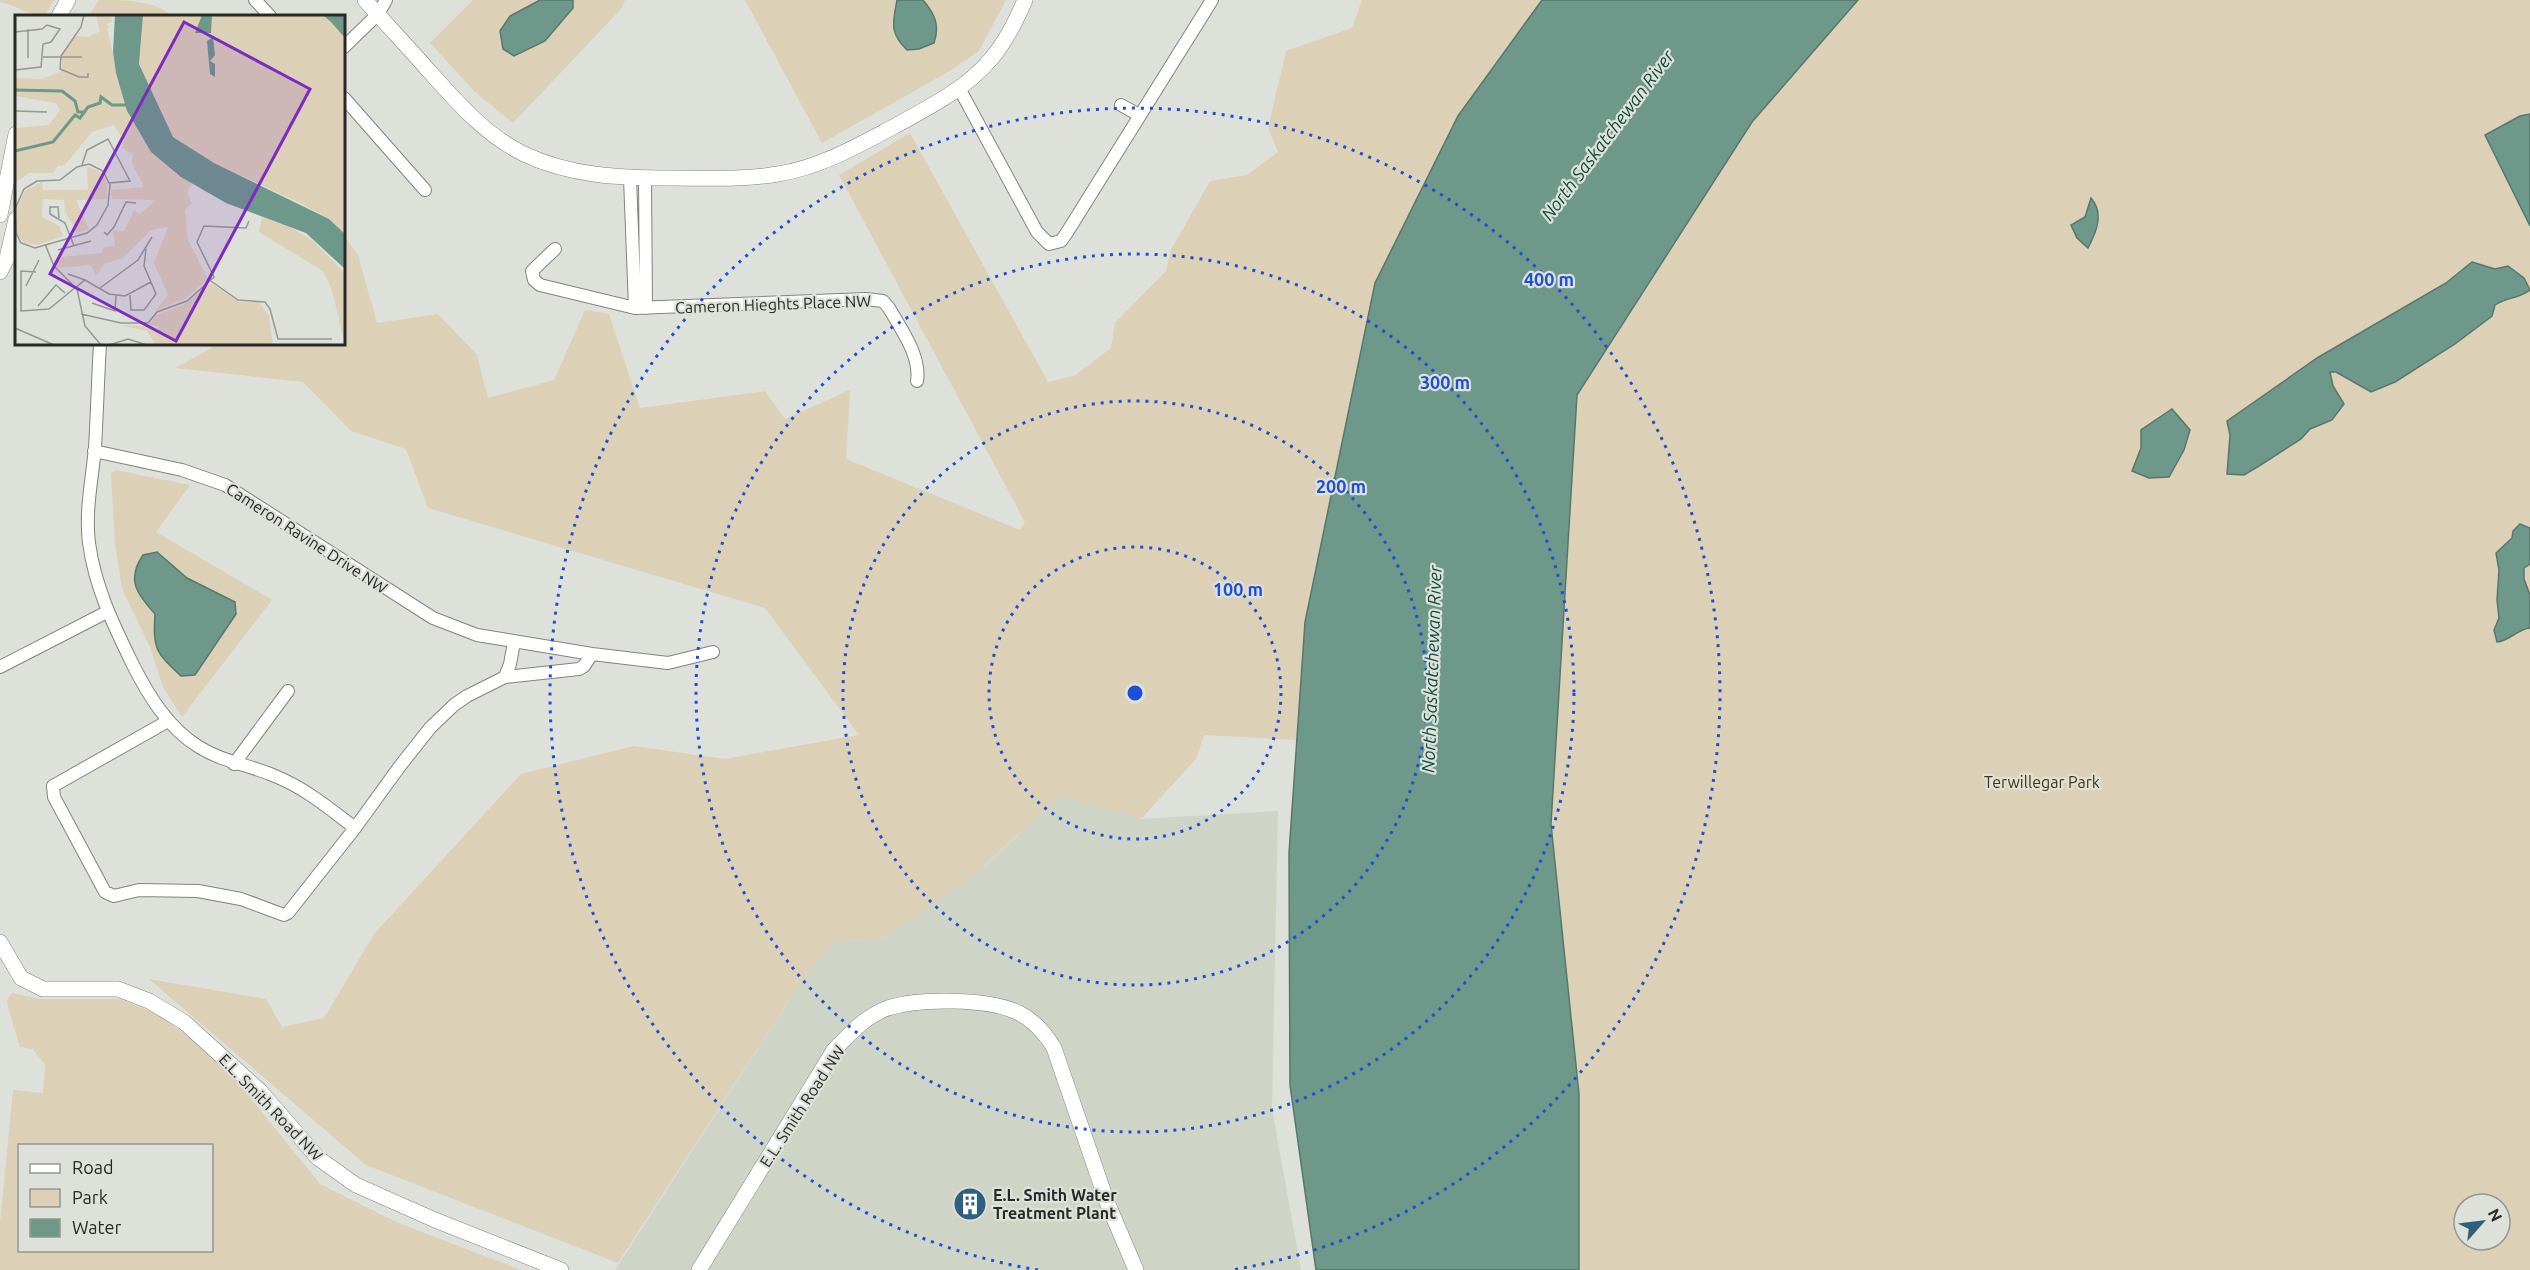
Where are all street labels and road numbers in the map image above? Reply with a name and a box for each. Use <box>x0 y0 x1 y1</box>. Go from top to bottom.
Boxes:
street label: Cameron Hieghts Place NW <box>675 292 872 316</box>
street label: Cameron Ravine Drive NW <box>223 479 391 597</box>
street label: E.L. Smith Road NW <box>756 1042 848 1170</box>
street label: E.L. Smith Road NW <box>216 1050 327 1164</box>

